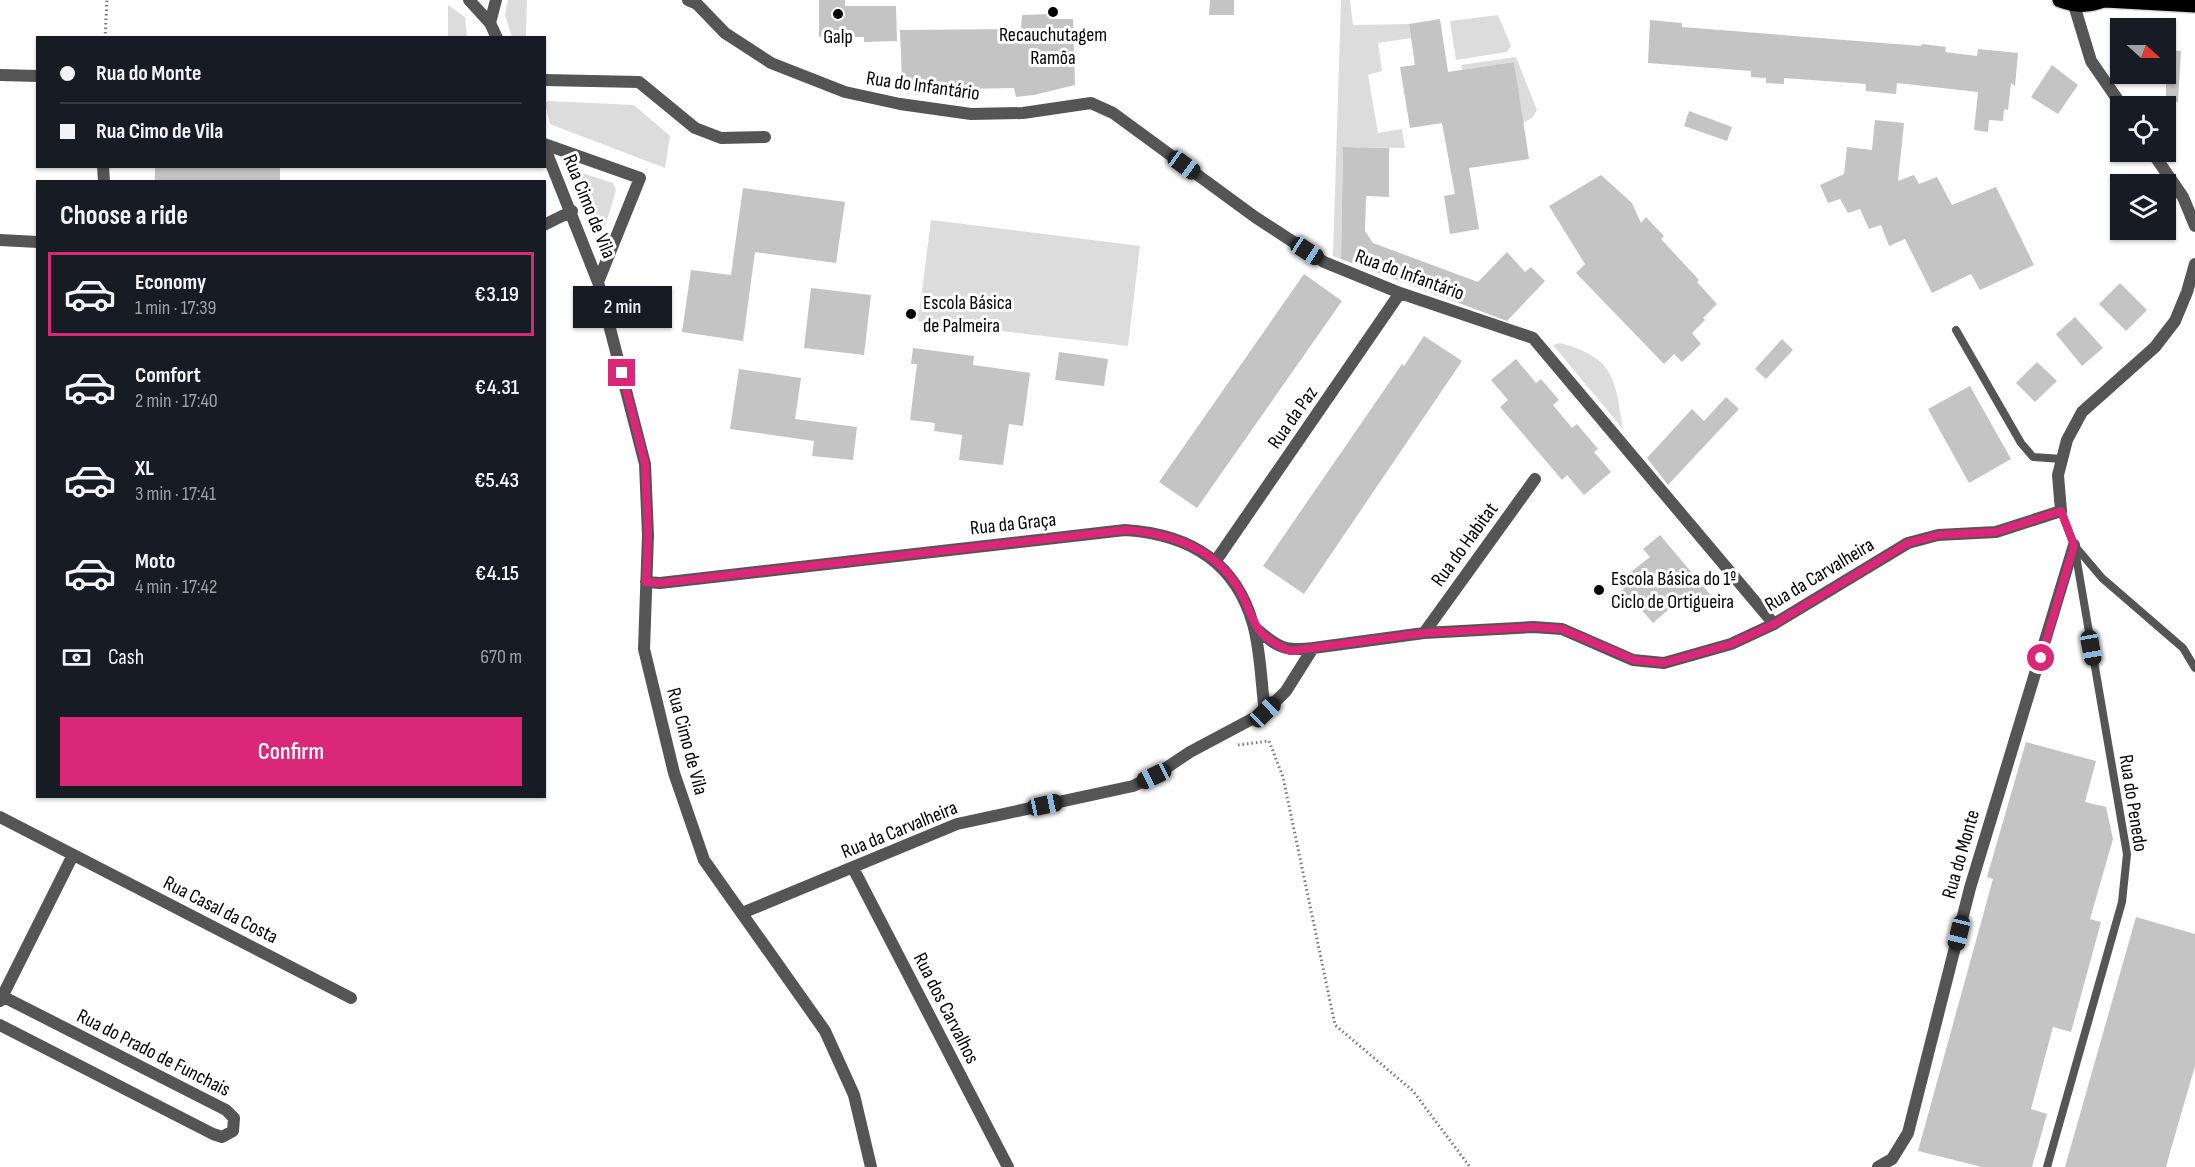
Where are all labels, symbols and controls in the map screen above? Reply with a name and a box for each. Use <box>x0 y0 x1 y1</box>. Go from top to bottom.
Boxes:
marker: Recauchutagem Ramôa <box>1046 5 1060 19</box>
marker: Galp <box>831 7 845 21</box>
north arrow <box>2110 18 2176 84</box>
map controls <box>2110 18 2176 240</box>
place label: Recauchutagem Ramôa <box>999 23 1107 70</box>
place label: Galp <box>823 25 853 49</box>
text: Rua do Monte <box>96 60 201 87</box>
street label: Rua do Infantário <box>865 66 981 106</box>
button: locate <box>2110 96 2176 162</box>
text: Rua Cimo de Vila <box>96 118 223 145</box>
car <box>1164 147 1204 183</box>
street label: Rua Cimo de Vila <box>557 151 621 262</box>
button: layers <box>2110 174 2176 240</box>
text: Choose a ride <box>60 200 188 232</box>
car <box>1287 234 1327 268</box>
street label: Rua do Infantário <box>1352 244 1467 306</box>
icon: car <box>63 267 117 321</box>
text: Economy <box>135 269 206 296</box>
text: €3.19 <box>475 281 519 308</box>
callout: 2 min <box>572 286 672 328</box>
place label: Escola Básica de Palmeira <box>923 291 1012 338</box>
text: 2 min <box>604 295 641 319</box>
text: 1 min · 17:39 <box>135 296 216 320</box>
marker: Escola Básica de Palmeira <box>904 307 918 321</box>
route end <box>608 359 635 386</box>
icon: car <box>63 360 117 414</box>
text: Comfort <box>135 362 201 389</box>
text: €4.31 <box>475 374 519 401</box>
street label: Rua da Paz <box>1263 382 1323 453</box>
text: 2 min · 17:40 <box>135 389 218 413</box>
icon: car <box>63 453 117 507</box>
text: XL <box>135 455 154 482</box>
text: €5.43 <box>474 467 519 494</box>
text: 3 min · 17:41 <box>135 482 216 506</box>
street label: Rua do Habitat <box>1426 498 1503 591</box>
street label: Rua da Graça <box>969 508 1057 540</box>
street label: Rua da Carvalheira <box>1761 533 1878 617</box>
icon: car <box>63 546 117 600</box>
text: Moto <box>135 548 175 575</box>
text: €4.15 <box>475 560 519 587</box>
place label: Escola Básica do 1º Ciclo de Ortigueira <box>1611 567 1736 614</box>
text: 4 min · 17:42 <box>135 575 217 599</box>
marker: Escola Básica do 1º Ciclo de Ortigueira <box>1592 583 1606 597</box>
car <box>2079 629 2103 667</box>
icon: cash <box>60 641 93 674</box>
text: Cash <box>108 644 144 671</box>
route start <box>2027 644 2054 671</box>
text: 670 m <box>480 645 522 669</box>
street label: Rua Cimo de Vila <box>661 685 713 797</box>
car <box>1246 693 1284 731</box>
button: Confirm <box>60 717 522 786</box>
street label: Rua do Penedo <box>2113 753 2153 853</box>
car <box>1134 760 1174 792</box>
car <box>1026 792 1064 818</box>
street label: Rua da Carvalheira <box>838 796 961 864</box>
street label: Rua do Monte <box>1937 807 1985 901</box>
street label: Rua Casal da Costa <box>159 871 282 949</box>
car <box>1946 913 1972 953</box>
street label: Rua dos Carvalhos <box>908 949 984 1068</box>
street label: Rua do Prado de Funchais <box>73 1004 234 1102</box>

